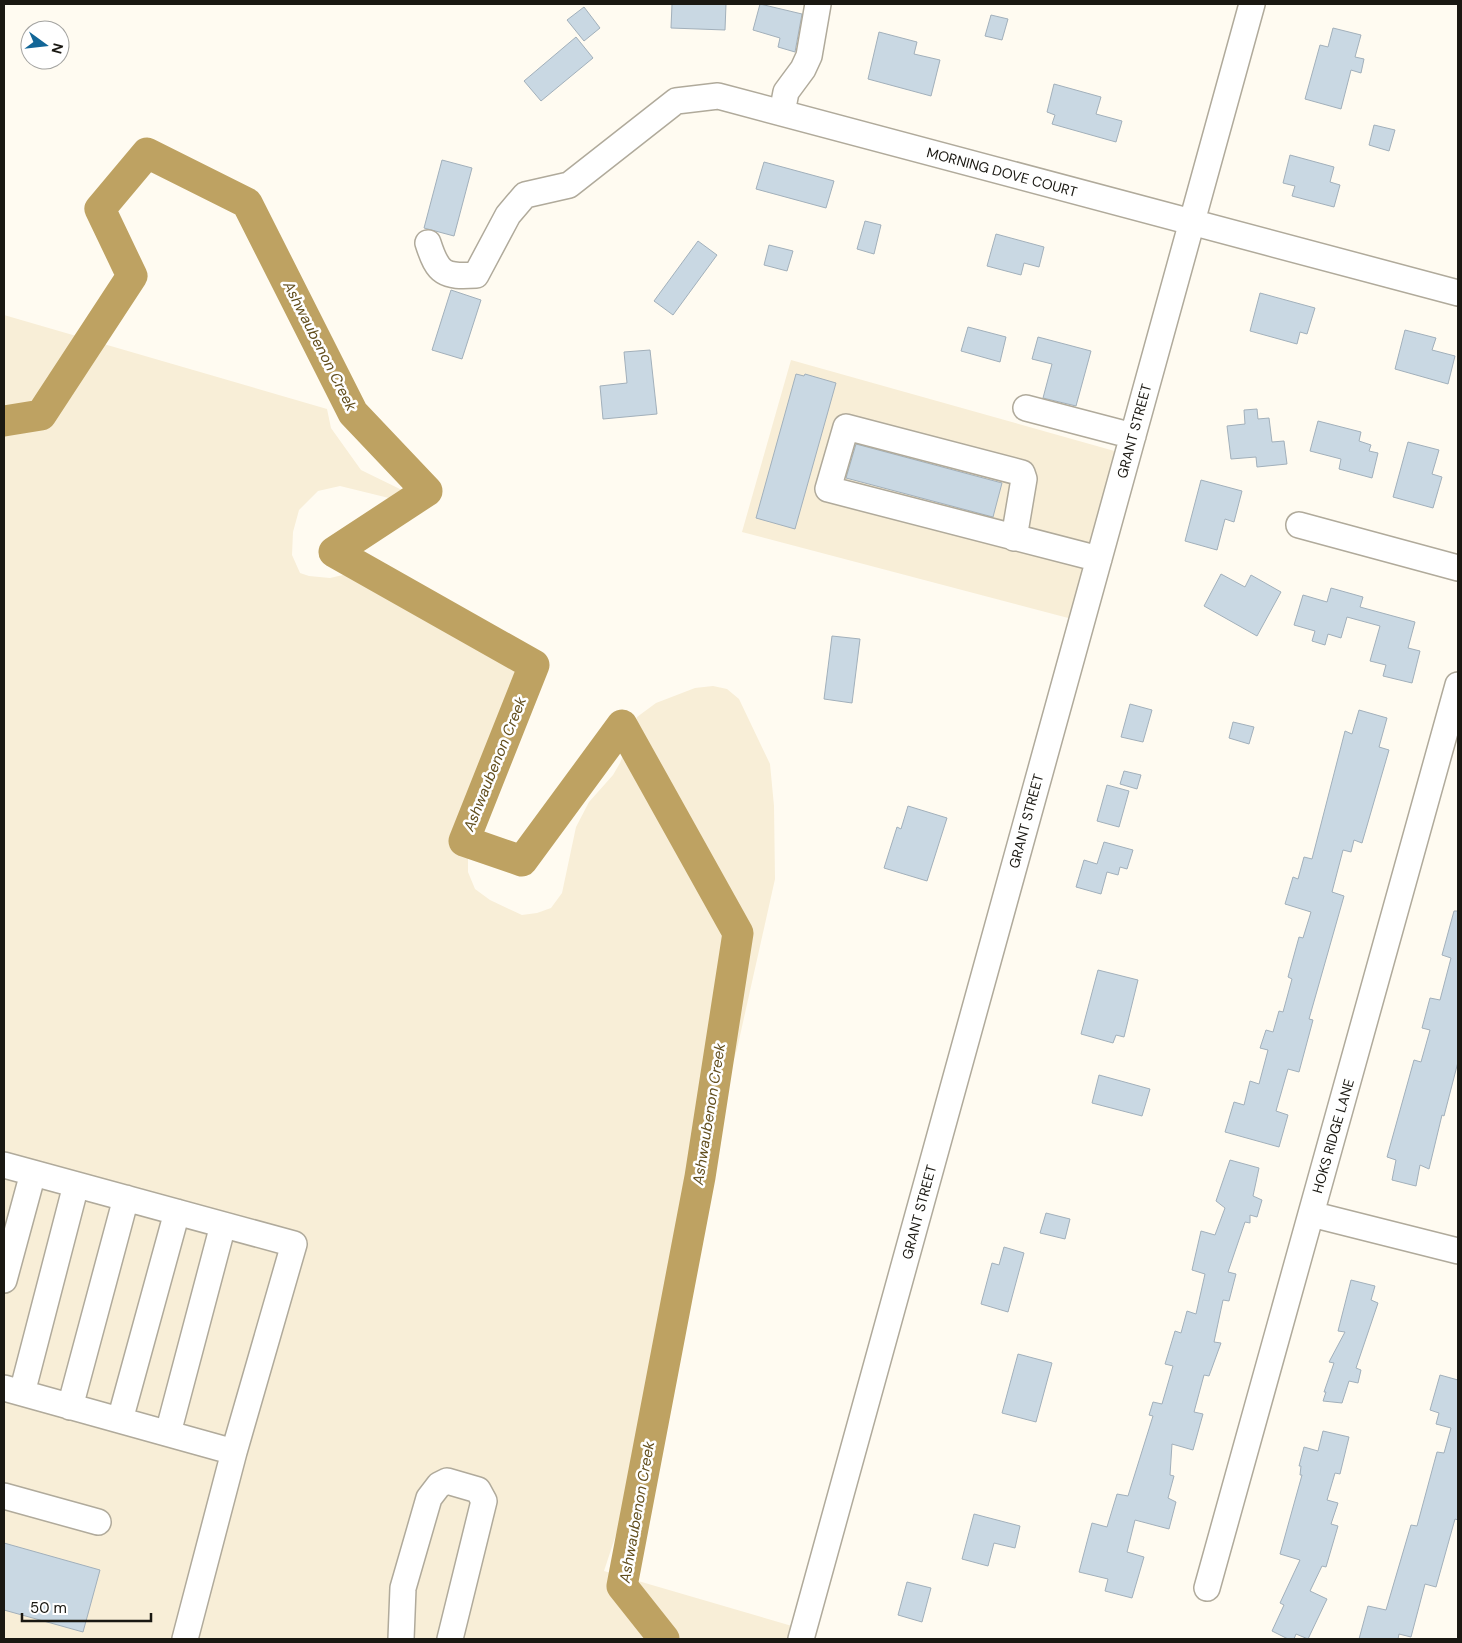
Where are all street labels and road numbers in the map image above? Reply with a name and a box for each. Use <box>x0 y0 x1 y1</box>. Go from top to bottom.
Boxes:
street label: MORNING DOVE COURT <box>925 143 1079 201</box>
street label: GRANT STREET <box>1113 382 1155 480</box>
street label: GRANT STREET <box>1005 772 1047 870</box>
street label: HOKS RIDGE LANE <box>1308 1077 1358 1195</box>
street label: GRANT STREET <box>898 1163 940 1261</box>

